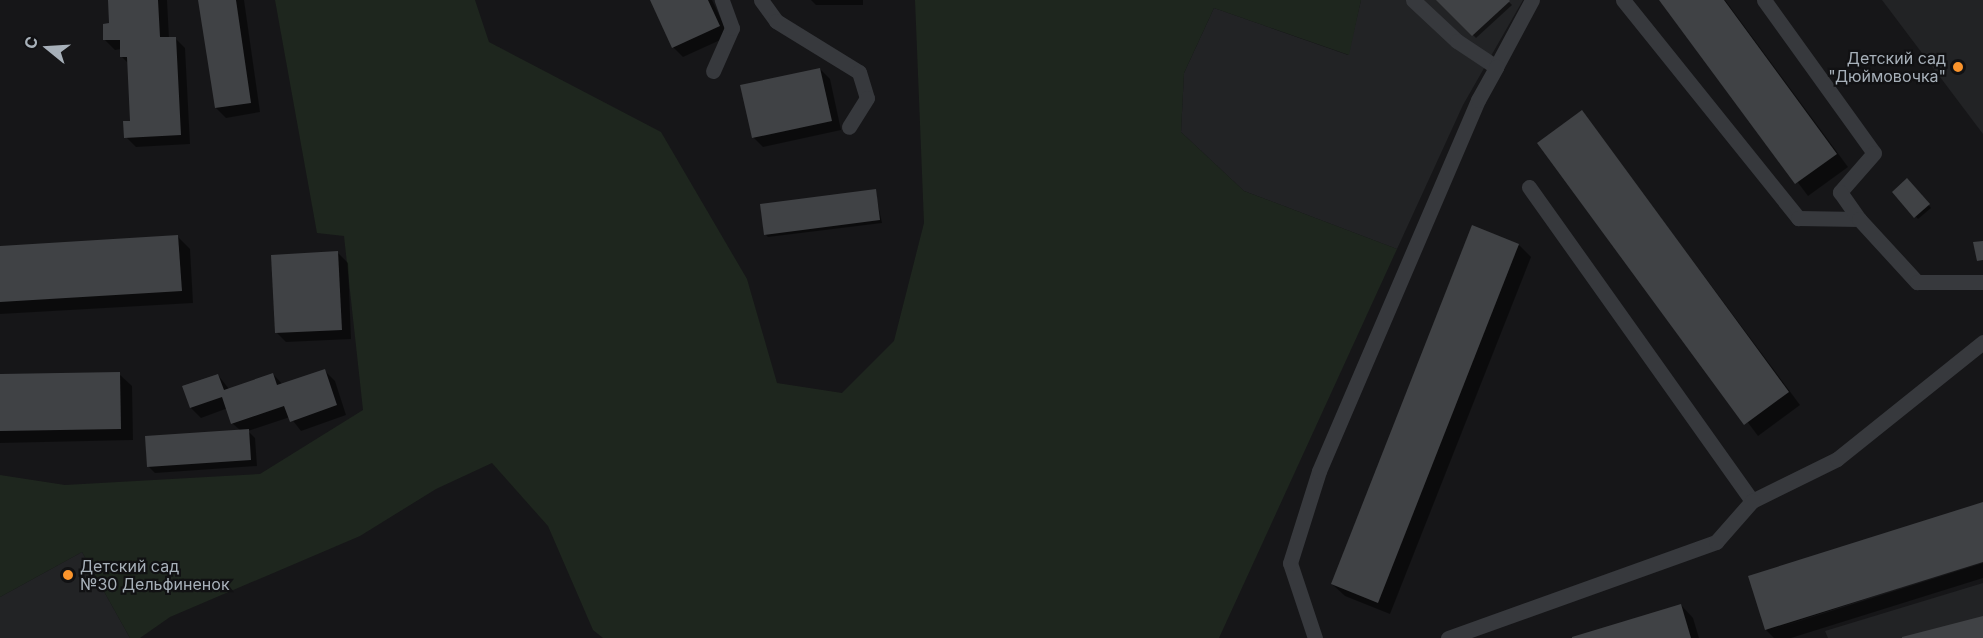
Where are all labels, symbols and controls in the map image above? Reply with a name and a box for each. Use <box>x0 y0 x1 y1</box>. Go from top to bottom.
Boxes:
north arrow <box>18 18 78 78</box>
text: С <box>20 34 42 51</box>
place label: Детский сад "Дюймовочка" <box>1828 48 1946 86</box>
marker: Детский сад "Дюймовочка" <box>1951 60 1965 74</box>
place label: Детский сад №30 Дельфиненок <box>80 556 230 594</box>
marker: Детский сад №30 Дельфиненок <box>61 568 75 582</box>

